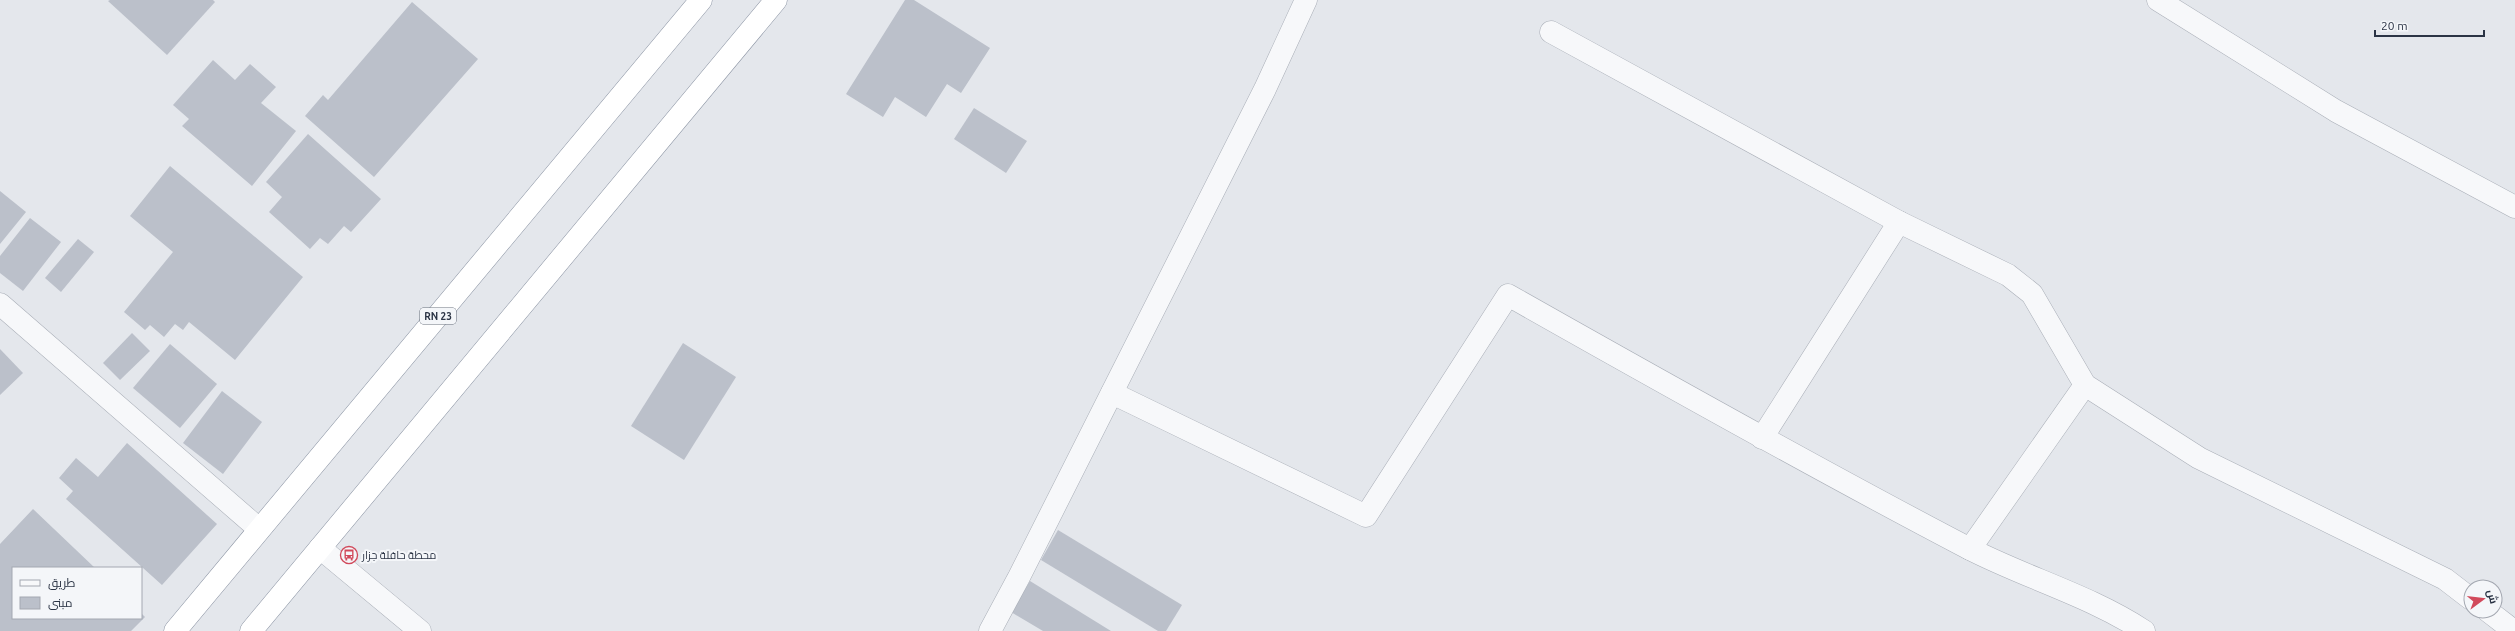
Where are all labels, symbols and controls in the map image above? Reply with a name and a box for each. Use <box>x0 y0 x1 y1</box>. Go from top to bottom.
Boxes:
scale bar <box>2375 12 2484 38</box>
text: 20 m <box>2381 19 2408 32</box>
road number: RN 23 <box>420 308 456 324</box>
bus stop icon: محطة حافلة جزار <box>339 545 359 565</box>
place label: محطة حافلة جزار <box>361 549 436 562</box>
legend <box>12 567 142 619</box>
text: طريق <box>48 576 76 590</box>
north arrow <box>2463 579 2503 619</box>
text: ش <box>2484 588 2500 605</box>
text: مبنى <box>48 596 73 610</box>

